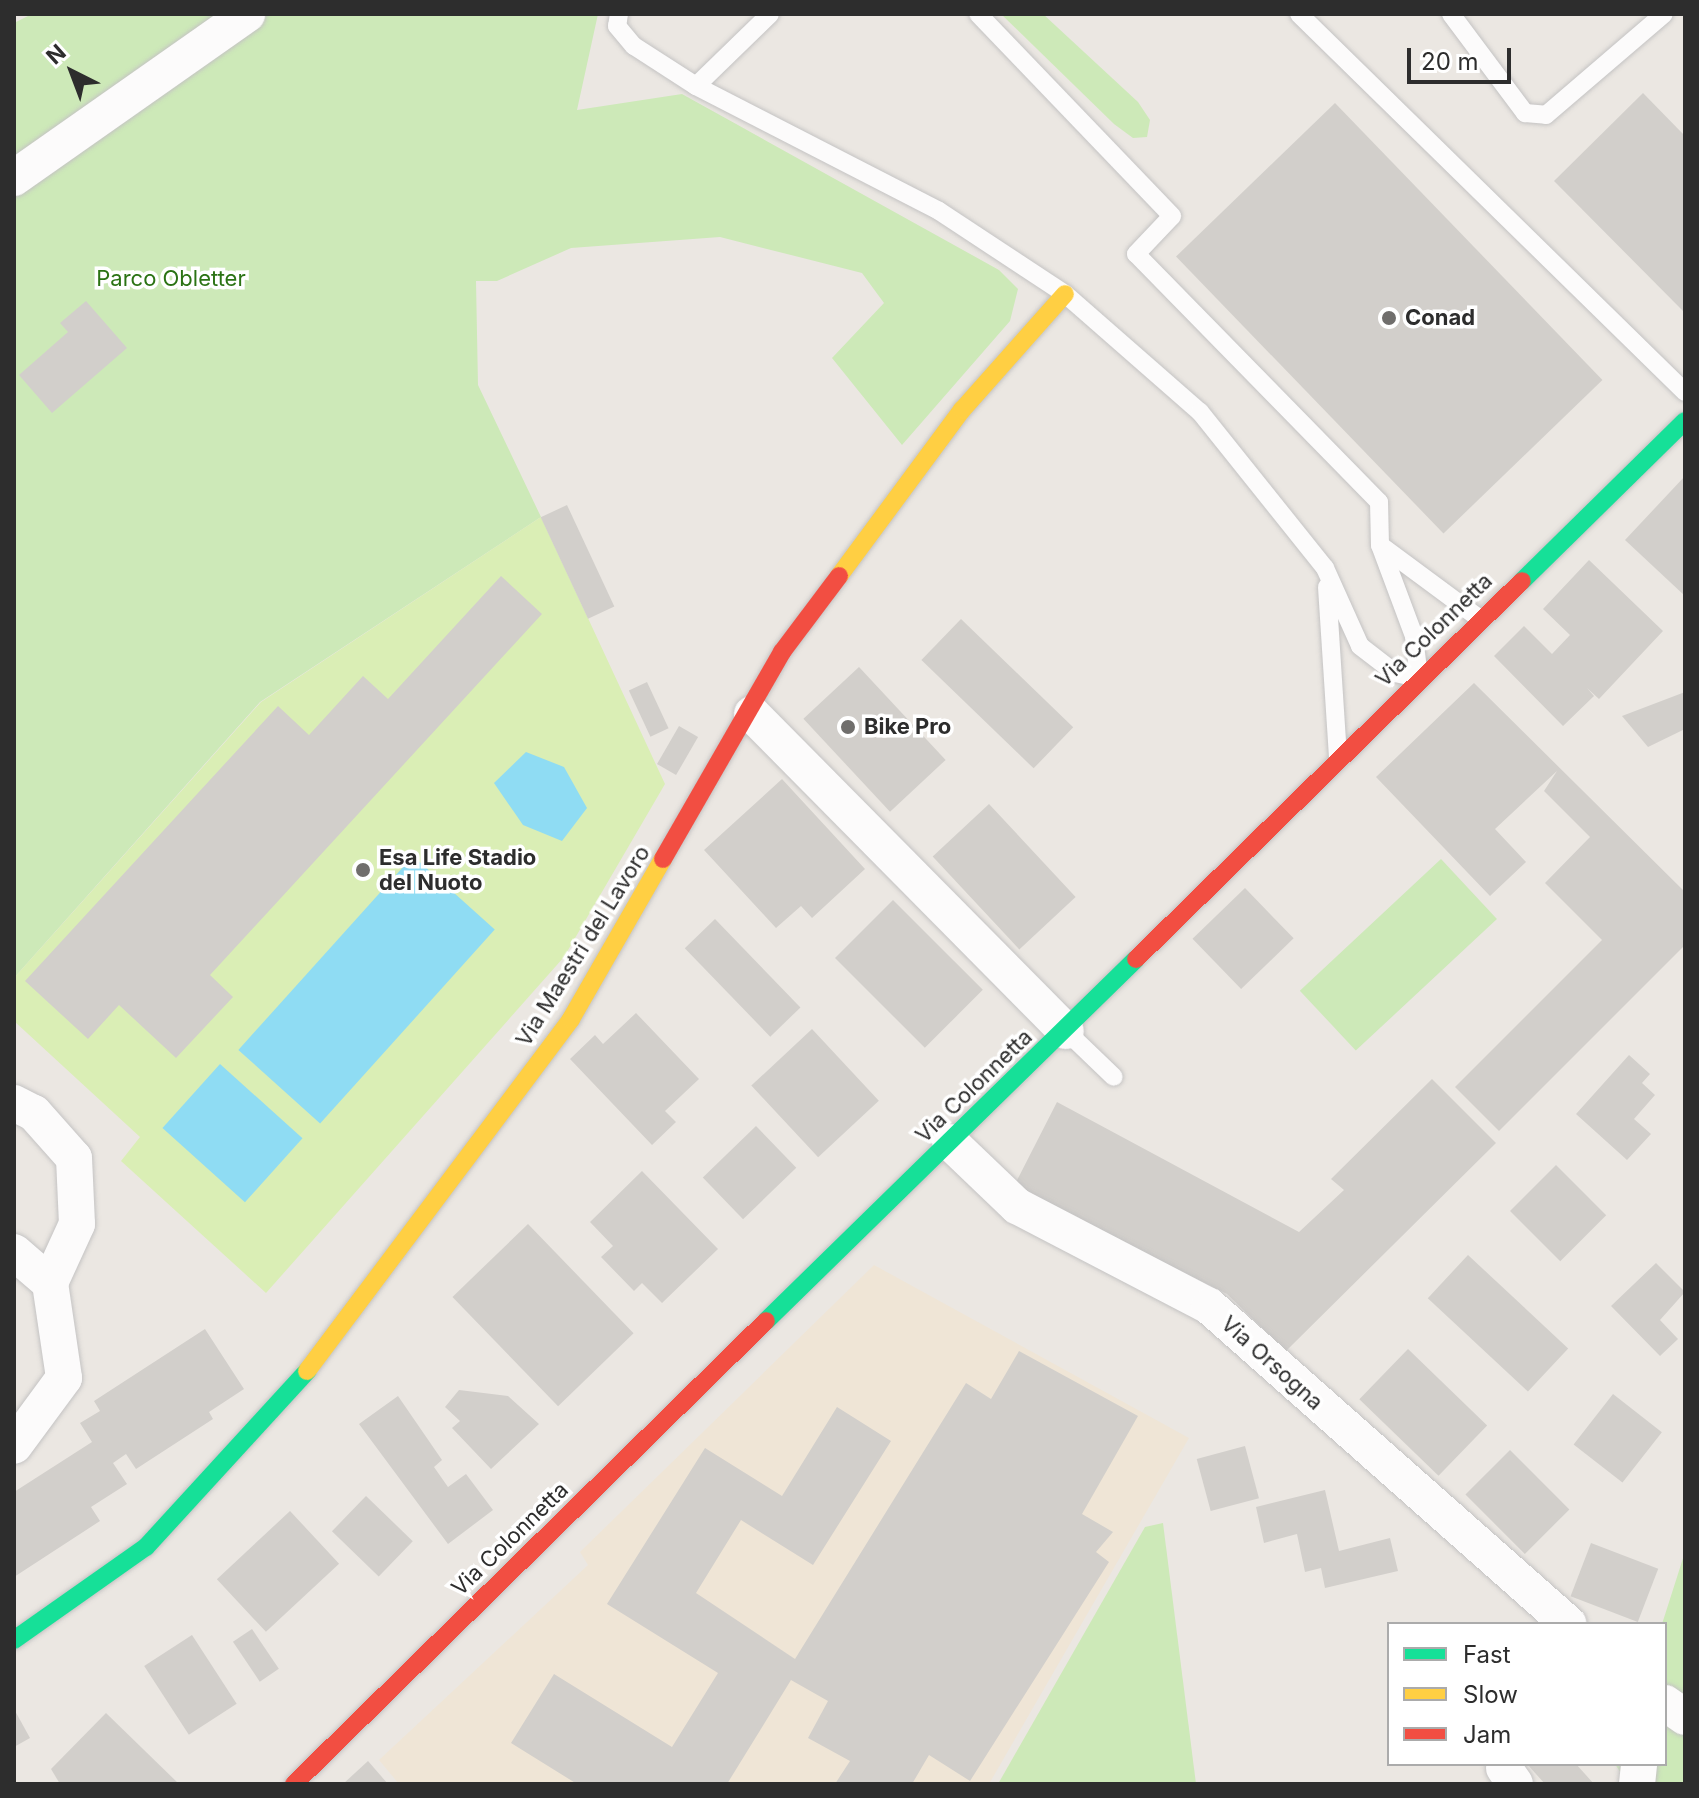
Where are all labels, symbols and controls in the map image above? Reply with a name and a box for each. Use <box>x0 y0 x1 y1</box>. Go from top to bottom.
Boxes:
north arrow <box>32 32 112 112</box>
scale bar <box>1411 32 1515 82</box>
text: N <box>41 39 71 69</box>
text: 20 m <box>1421 47 1479 76</box>
park label: Parco Obletter <box>96 266 246 292</box>
place label: Conad <box>1405 305 1475 331</box>
marker: Conad <box>1380 309 1398 327</box>
street label: Via Colonnetta <box>1370 568 1498 692</box>
place label: Bike Pro <box>864 714 951 740</box>
marker: Bike Pro <box>839 718 857 736</box>
street label: Via Maestri del Lavoro <box>510 841 656 1051</box>
place label: Esa Life Stadio del Nuoto <box>379 844 536 896</box>
marker: Esa Life Stadio del Nuoto <box>354 861 372 879</box>
street label: Via Colonnetta <box>910 1024 1038 1148</box>
street label: Via Orsogna <box>1216 1310 1328 1416</box>
street label: Via Colonnetta <box>446 1477 574 1601</box>
legend <box>1387 1622 1667 1766</box>
text: Fast <box>1463 1640 1511 1669</box>
text: Slow <box>1463 1680 1518 1709</box>
text: Jam <box>1463 1720 1511 1749</box>

